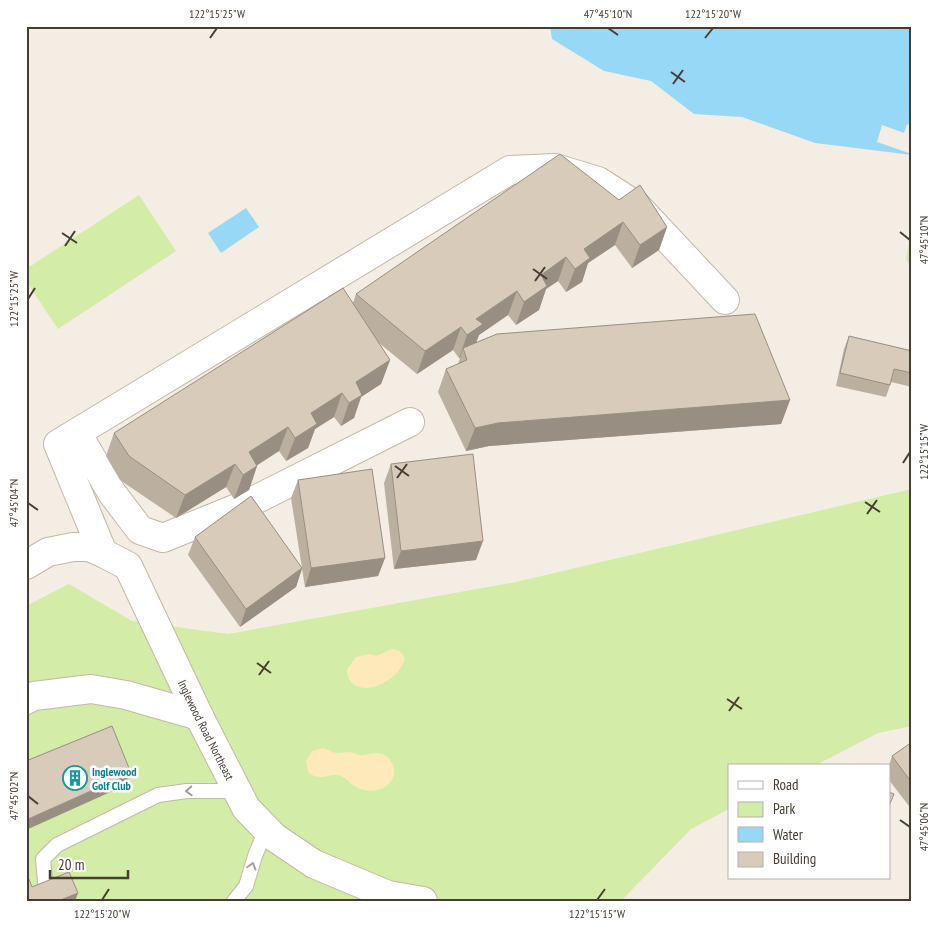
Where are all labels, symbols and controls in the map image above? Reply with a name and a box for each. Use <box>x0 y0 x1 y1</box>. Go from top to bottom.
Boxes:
text: 122°15'25"W <box>189 6 245 21</box>
text: 47°45'10"N <box>584 6 632 21</box>
text: 122°15'20"W <box>685 6 741 21</box>
text: 47°45'10"N <box>916 216 931 264</box>
text: 122°15'25"W <box>6 271 21 327</box>
text: 122°15'15"W <box>916 424 931 480</box>
text: 47°45'04"N <box>6 479 21 527</box>
street label: Inglewood Road Northeast <box>175 677 238 783</box>
place label: Inglewood Golf Club <box>92 764 137 793</box>
legend <box>728 764 890 880</box>
building icon: Inglewood Golf Club <box>62 765 88 791</box>
text: 47°45'02"N <box>6 772 21 820</box>
text: Road <box>773 775 799 794</box>
one-way arrow <box>184 786 192 797</box>
text: Park <box>773 799 795 818</box>
text: 47°45'06"N <box>916 803 931 851</box>
text: Water <box>773 825 804 844</box>
scale bar <box>50 847 128 879</box>
text: Building <box>773 849 816 868</box>
text: 20 m <box>58 855 84 874</box>
one-way arrow <box>246 862 257 871</box>
text: 122°15'20"W <box>74 906 130 921</box>
text: 122°15'15"W <box>569 906 625 921</box>

